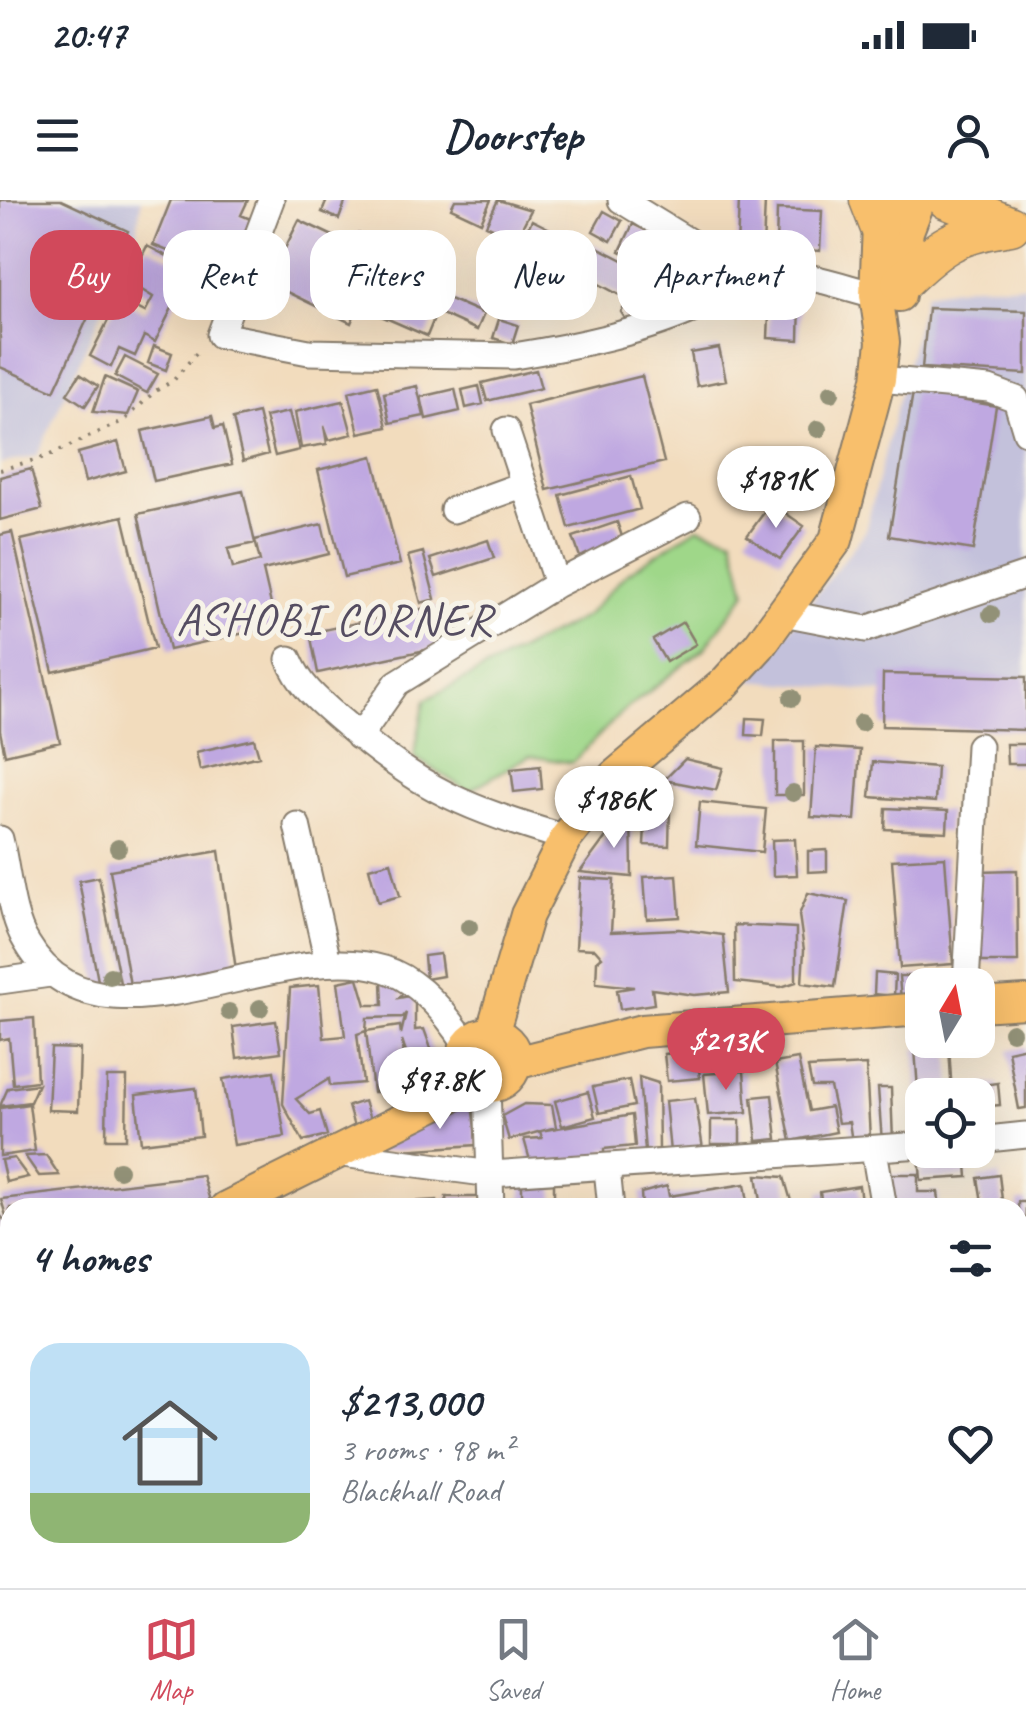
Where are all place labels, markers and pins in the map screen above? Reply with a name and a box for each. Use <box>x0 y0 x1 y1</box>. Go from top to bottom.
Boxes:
pin: $181K <box>706 446 846 531</box>
pin: $186K <box>544 766 684 851</box>
pin: $213K <box>656 1008 796 1093</box>
pin: $97.8K <box>359 1047 521 1132</box>

